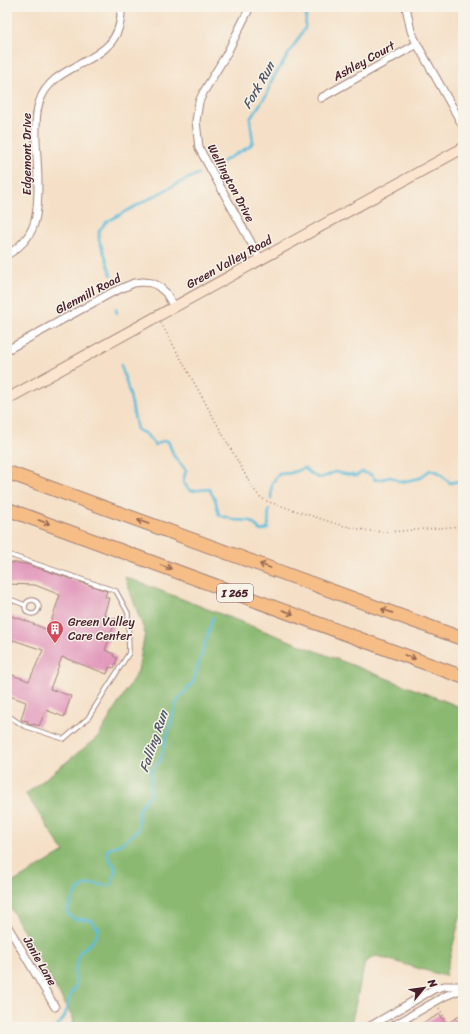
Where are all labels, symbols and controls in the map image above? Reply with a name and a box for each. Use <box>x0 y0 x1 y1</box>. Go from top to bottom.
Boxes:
street label: Ashley Court <box>328 34 400 88</box>
water label: Fork Run <box>236 56 282 113</box>
street label: Edgemont Drive <box>16 113 38 195</box>
street label: Wellington Drive <box>201 140 261 226</box>
street label: Green Valley Road <box>182 229 277 295</box>
street label: Glenmill Road <box>51 267 125 321</box>
one-way arrow <box>137 517 149 525</box>
one-way arrow <box>37 519 50 526</box>
one-way arrow <box>259 562 271 570</box>
one-way arrow <box>159 563 171 571</box>
road number: I 265 <box>217 584 253 602</box>
one-way arrow <box>381 606 393 614</box>
one-way arrow <box>281 608 293 616</box>
place label: Green Valley Care Center <box>68 611 135 647</box>
building icon: Green Valley Care Center <box>45 619 65 644</box>
one-way arrow <box>403 653 415 661</box>
water label: Falling Run <box>132 706 175 775</box>
street label: Janie Lane <box>16 931 63 990</box>
north arrow <box>404 968 444 1008</box>
text: N <box>422 975 443 992</box>

